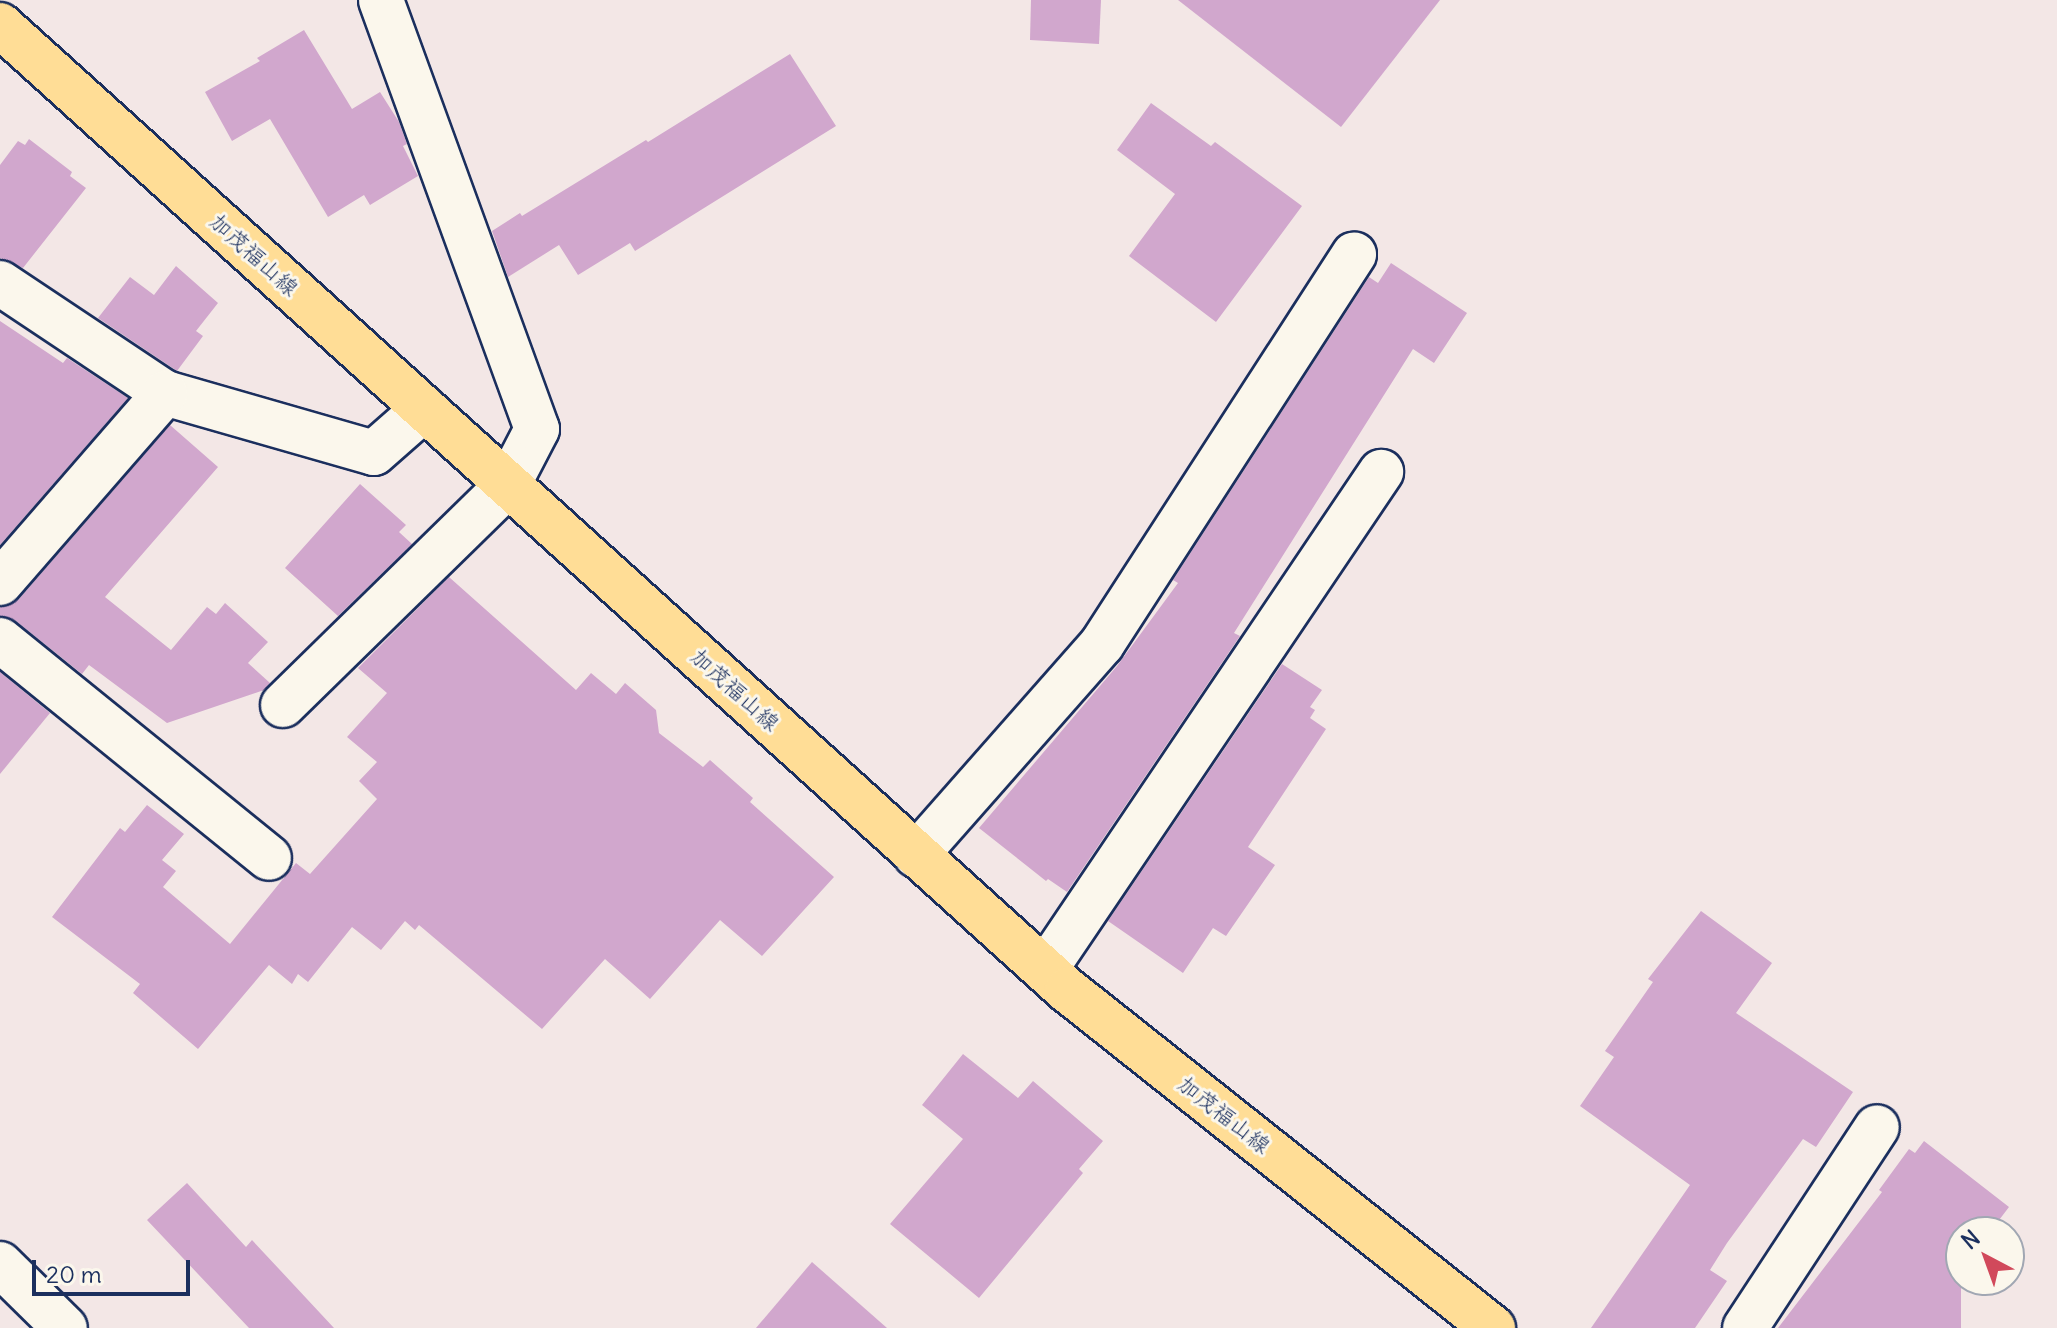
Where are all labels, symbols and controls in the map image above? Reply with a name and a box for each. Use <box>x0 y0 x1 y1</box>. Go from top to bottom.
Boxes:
street label: 加茂福山線 <box>204 208 304 302</box>
street label: 加茂福山線 <box>685 643 785 737</box>
street label: 加茂福山線 <box>1173 1071 1275 1159</box>
north arrow <box>1945 1216 2025 1296</box>
text: N <box>1956 1224 1985 1255</box>
scale bar <box>36 1244 194 1294</box>
text: 20 m <box>46 1259 102 1289</box>

